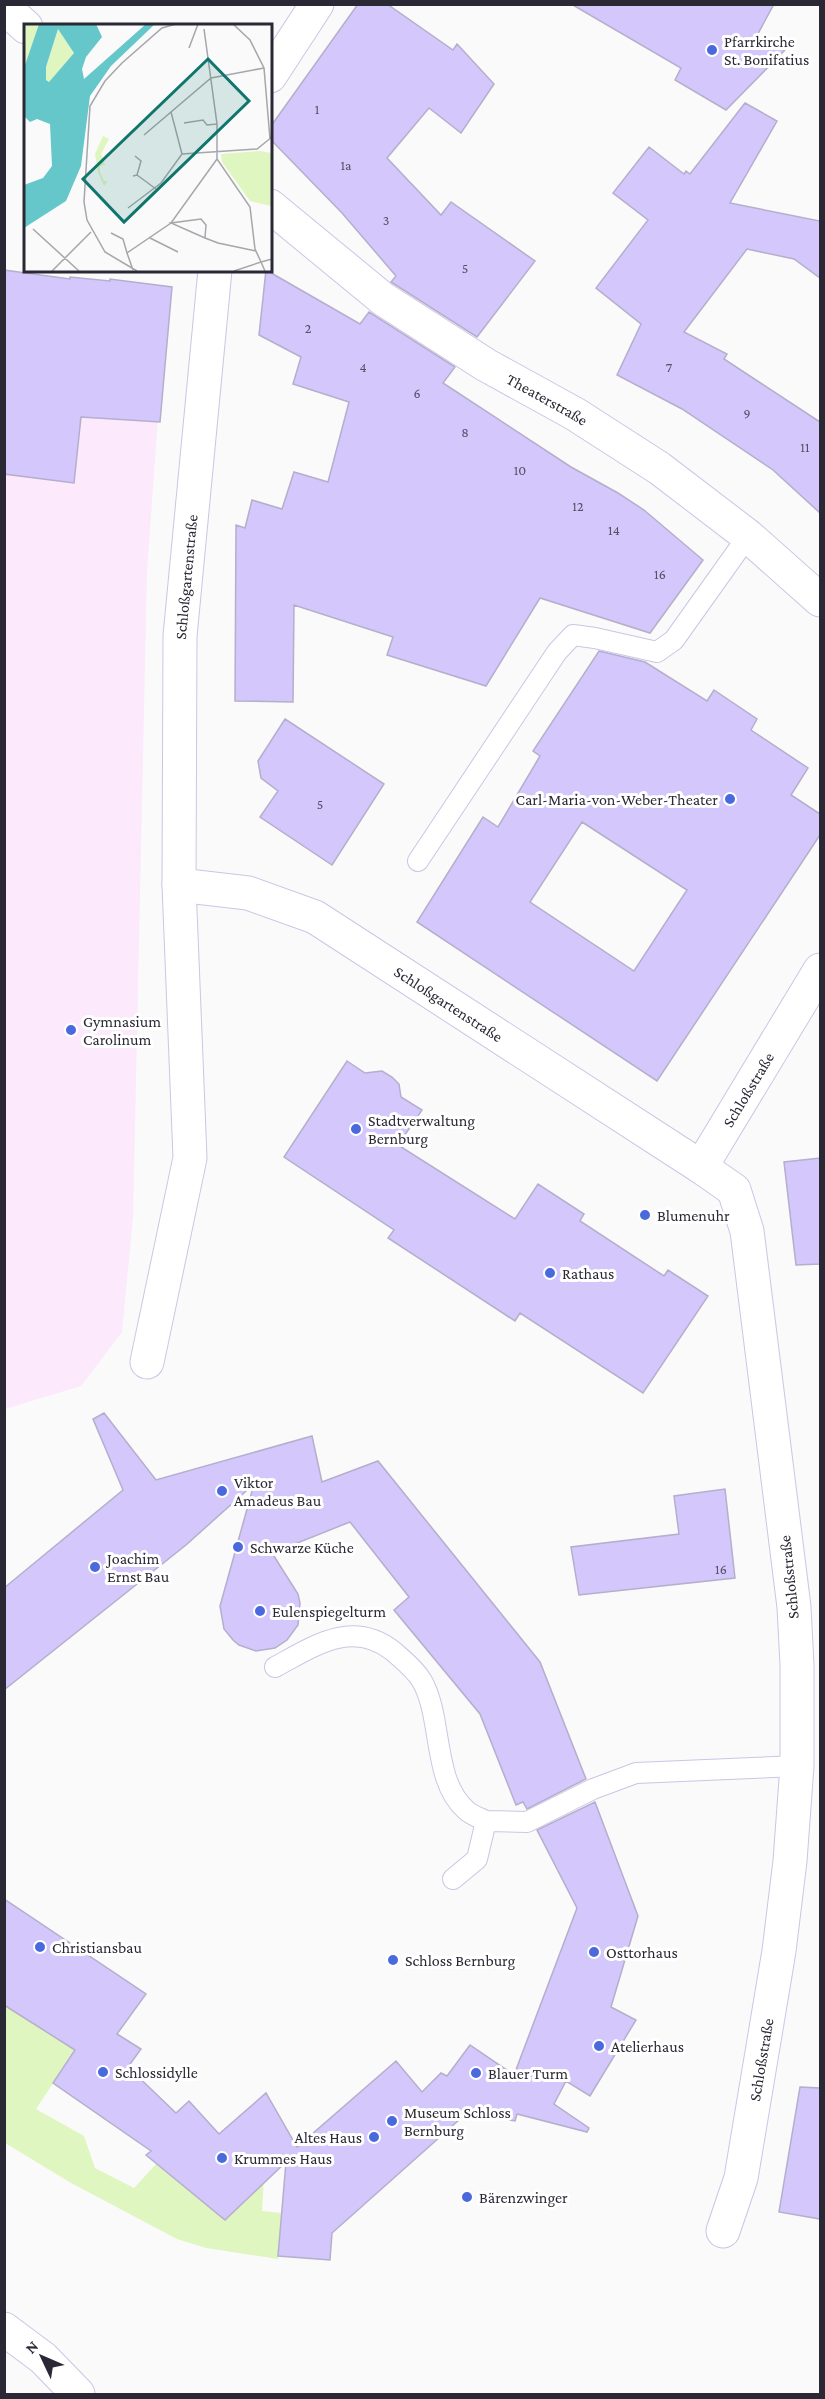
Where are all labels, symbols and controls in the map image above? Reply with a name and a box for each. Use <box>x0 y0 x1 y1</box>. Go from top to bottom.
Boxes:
inset map <box>24 24 272 272</box>
place label: Pfarrkirche St. Bonifatius <box>724 33 809 68</box>
marker: Pfarrkirche St. Bonifatius <box>705 43 719 57</box>
house number: 1 <box>315 101 320 117</box>
house number: 1a <box>340 157 352 173</box>
house number: 3 <box>383 212 389 228</box>
house number: 5 <box>462 260 468 276</box>
house number: 2 <box>305 320 312 336</box>
house number: 4 <box>359 359 367 375</box>
house number: 7 <box>666 359 673 375</box>
street label: Theaterstraße <box>504 370 591 429</box>
house number: 6 <box>413 385 421 401</box>
house number: 9 <box>743 405 751 421</box>
house number: 8 <box>461 424 469 440</box>
house number: 11 <box>800 439 810 455</box>
house number: 10 <box>514 462 526 478</box>
house number: 12 <box>572 498 584 514</box>
street label: Schloßgartenstraße <box>171 514 200 640</box>
house number: 14 <box>608 522 620 538</box>
house number: 16 <box>654 566 666 582</box>
place label: Carl-Maria-von-Weber-Theater <box>516 791 718 808</box>
marker: Carl-Maria-von-Weber-Theater <box>723 792 737 806</box>
house number: 5 <box>317 796 323 812</box>
street label: Schloßgartenstraße <box>391 962 506 1045</box>
place label: Gymnasium Carolinum <box>83 1013 161 1048</box>
marker: Gymnasium Carolinum <box>64 1023 78 1037</box>
street label: Schloßstraße <box>719 1049 777 1130</box>
place label: Stadtverwaltung Bernburg <box>368 1112 475 1148</box>
marker: Stadtverwaltung Bernburg <box>349 1122 363 1136</box>
place label: Blumenuhr <box>657 1207 730 1224</box>
marker: Blumenuhr <box>638 1208 652 1222</box>
place label: Rathaus <box>562 1265 614 1282</box>
marker: Rathaus <box>543 1266 557 1280</box>
place label: Viktor Amadeus Bau <box>234 1474 322 1509</box>
marker: Viktor Amadeus Bau <box>215 1484 229 1498</box>
street label: Schloßstraße <box>776 1534 802 1620</box>
place label: Schwarze Küche <box>250 1539 354 1556</box>
marker: Schwarze Küche <box>231 1540 245 1554</box>
place label: Joachim Ernst Bau <box>105 1550 170 1585</box>
marker: Joachim Ernst Bau <box>88 1560 102 1574</box>
house number: 16 <box>715 1561 727 1577</box>
place label: Eulenspiegelturm <box>272 1603 386 1621</box>
marker: Eulenspiegelturm <box>253 1604 267 1618</box>
place label: Christiansbau <box>52 1939 143 1956</box>
marker: Christiansbau <box>33 1940 47 1954</box>
place label: Osttorhaus <box>606 1944 678 1961</box>
marker: Osttorhaus <box>587 1945 601 1959</box>
place label: Schloss Bernburg <box>405 1952 516 1970</box>
marker: Schloss Bernburg <box>386 1953 400 1967</box>
street label: Schloßstraße <box>746 2017 776 2102</box>
place label: Atelierhaus <box>611 2038 684 2055</box>
marker: Atelierhaus <box>592 2039 606 2053</box>
place label: Schlossidylle <box>115 2064 198 2082</box>
marker: Schlossidylle <box>96 2065 110 2079</box>
place label: Blauer Turm <box>488 2065 568 2082</box>
marker: Blauer Turm <box>469 2066 483 2080</box>
place label: Museum Schloss Bernburg <box>404 2104 511 2140</box>
marker: Museum Schloss Bernburg <box>385 2114 399 2128</box>
place label: Altes Haus <box>295 2129 362 2146</box>
marker: Altes Haus <box>367 2130 381 2144</box>
place label: Krummes Haus <box>234 2150 332 2167</box>
marker: Krummes Haus <box>215 2151 229 2165</box>
place label: Bärenzwinger <box>479 2189 568 2207</box>
marker: Bärenzwinger <box>460 2190 474 2204</box>
north arrow <box>12 2327 72 2387</box>
text: N <box>22 2337 42 2357</box>

